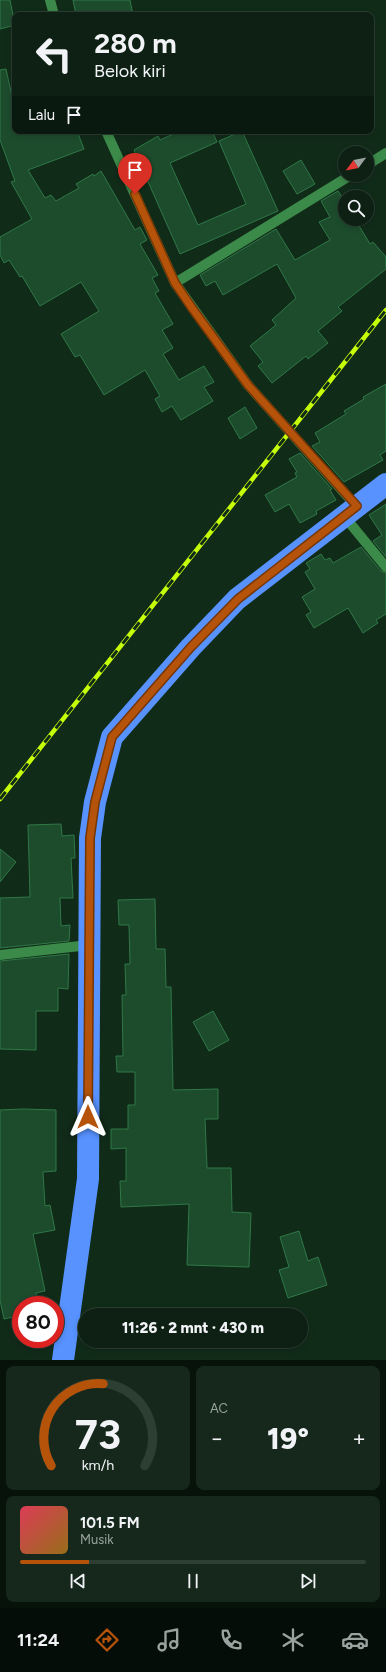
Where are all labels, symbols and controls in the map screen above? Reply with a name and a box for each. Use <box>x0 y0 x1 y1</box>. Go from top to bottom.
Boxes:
text: 280 m <box>94 26 177 60</box>
icon: left <box>28 28 80 80</box>
text: Belok kiri <box>94 60 166 82</box>
icon: arrive <box>63 104 85 126</box>
text: Lalu <box>28 106 55 124</box>
north arrow <box>338 146 374 182</box>
map controls <box>338 146 374 226</box>
pin <box>118 153 152 194</box>
icon: arrive <box>124 159 146 181</box>
button: search <box>338 190 374 226</box>
position arrow <box>67 1096 109 1138</box>
speed limit sign: 80 <box>12 1296 64 1348</box>
text: 11:26 · 2 mnt · 430 m <box>122 1319 264 1337</box>
text: AC <box>210 1401 228 1416</box>
text: 73 <box>75 1409 121 1459</box>
text: 19° <box>267 1420 309 1457</box>
text: − <box>210 1425 224 1452</box>
text: + <box>352 1425 366 1452</box>
text: km/h <box>82 1456 114 1474</box>
text: 101.5 FM <box>80 1514 140 1532</box>
text: Musik <box>80 1532 114 1547</box>
icon: previous <box>67 1570 89 1592</box>
icon: pause <box>182 1570 204 1592</box>
icon: next <box>297 1570 319 1592</box>
icon: directions <box>93 1626 121 1654</box>
icon: music <box>155 1626 183 1654</box>
icon: phone <box>217 1626 245 1654</box>
icon: climate <box>279 1626 307 1654</box>
icon: car <box>341 1626 369 1654</box>
text: 11:24 <box>17 1629 59 1651</box>

